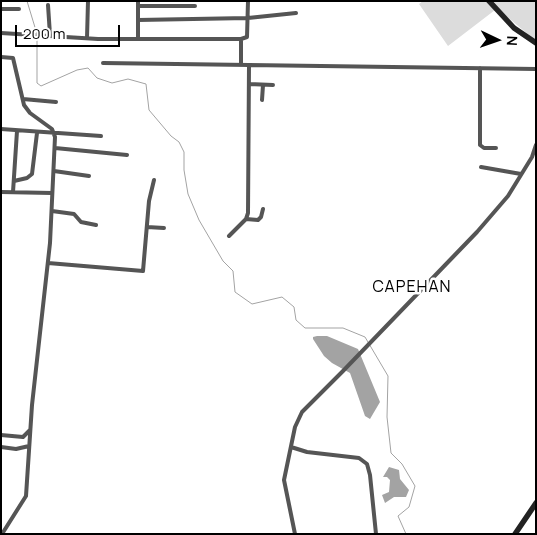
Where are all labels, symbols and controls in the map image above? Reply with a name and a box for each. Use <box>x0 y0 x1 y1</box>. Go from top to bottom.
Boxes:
scale bar <box>18 15 122 47</box>
north arrow <box>472 15 522 65</box>
text: 200 m <box>23 23 66 44</box>
text: N <box>503 35 522 46</box>
district label: CAPEHAN <box>372 278 452 298</box>

